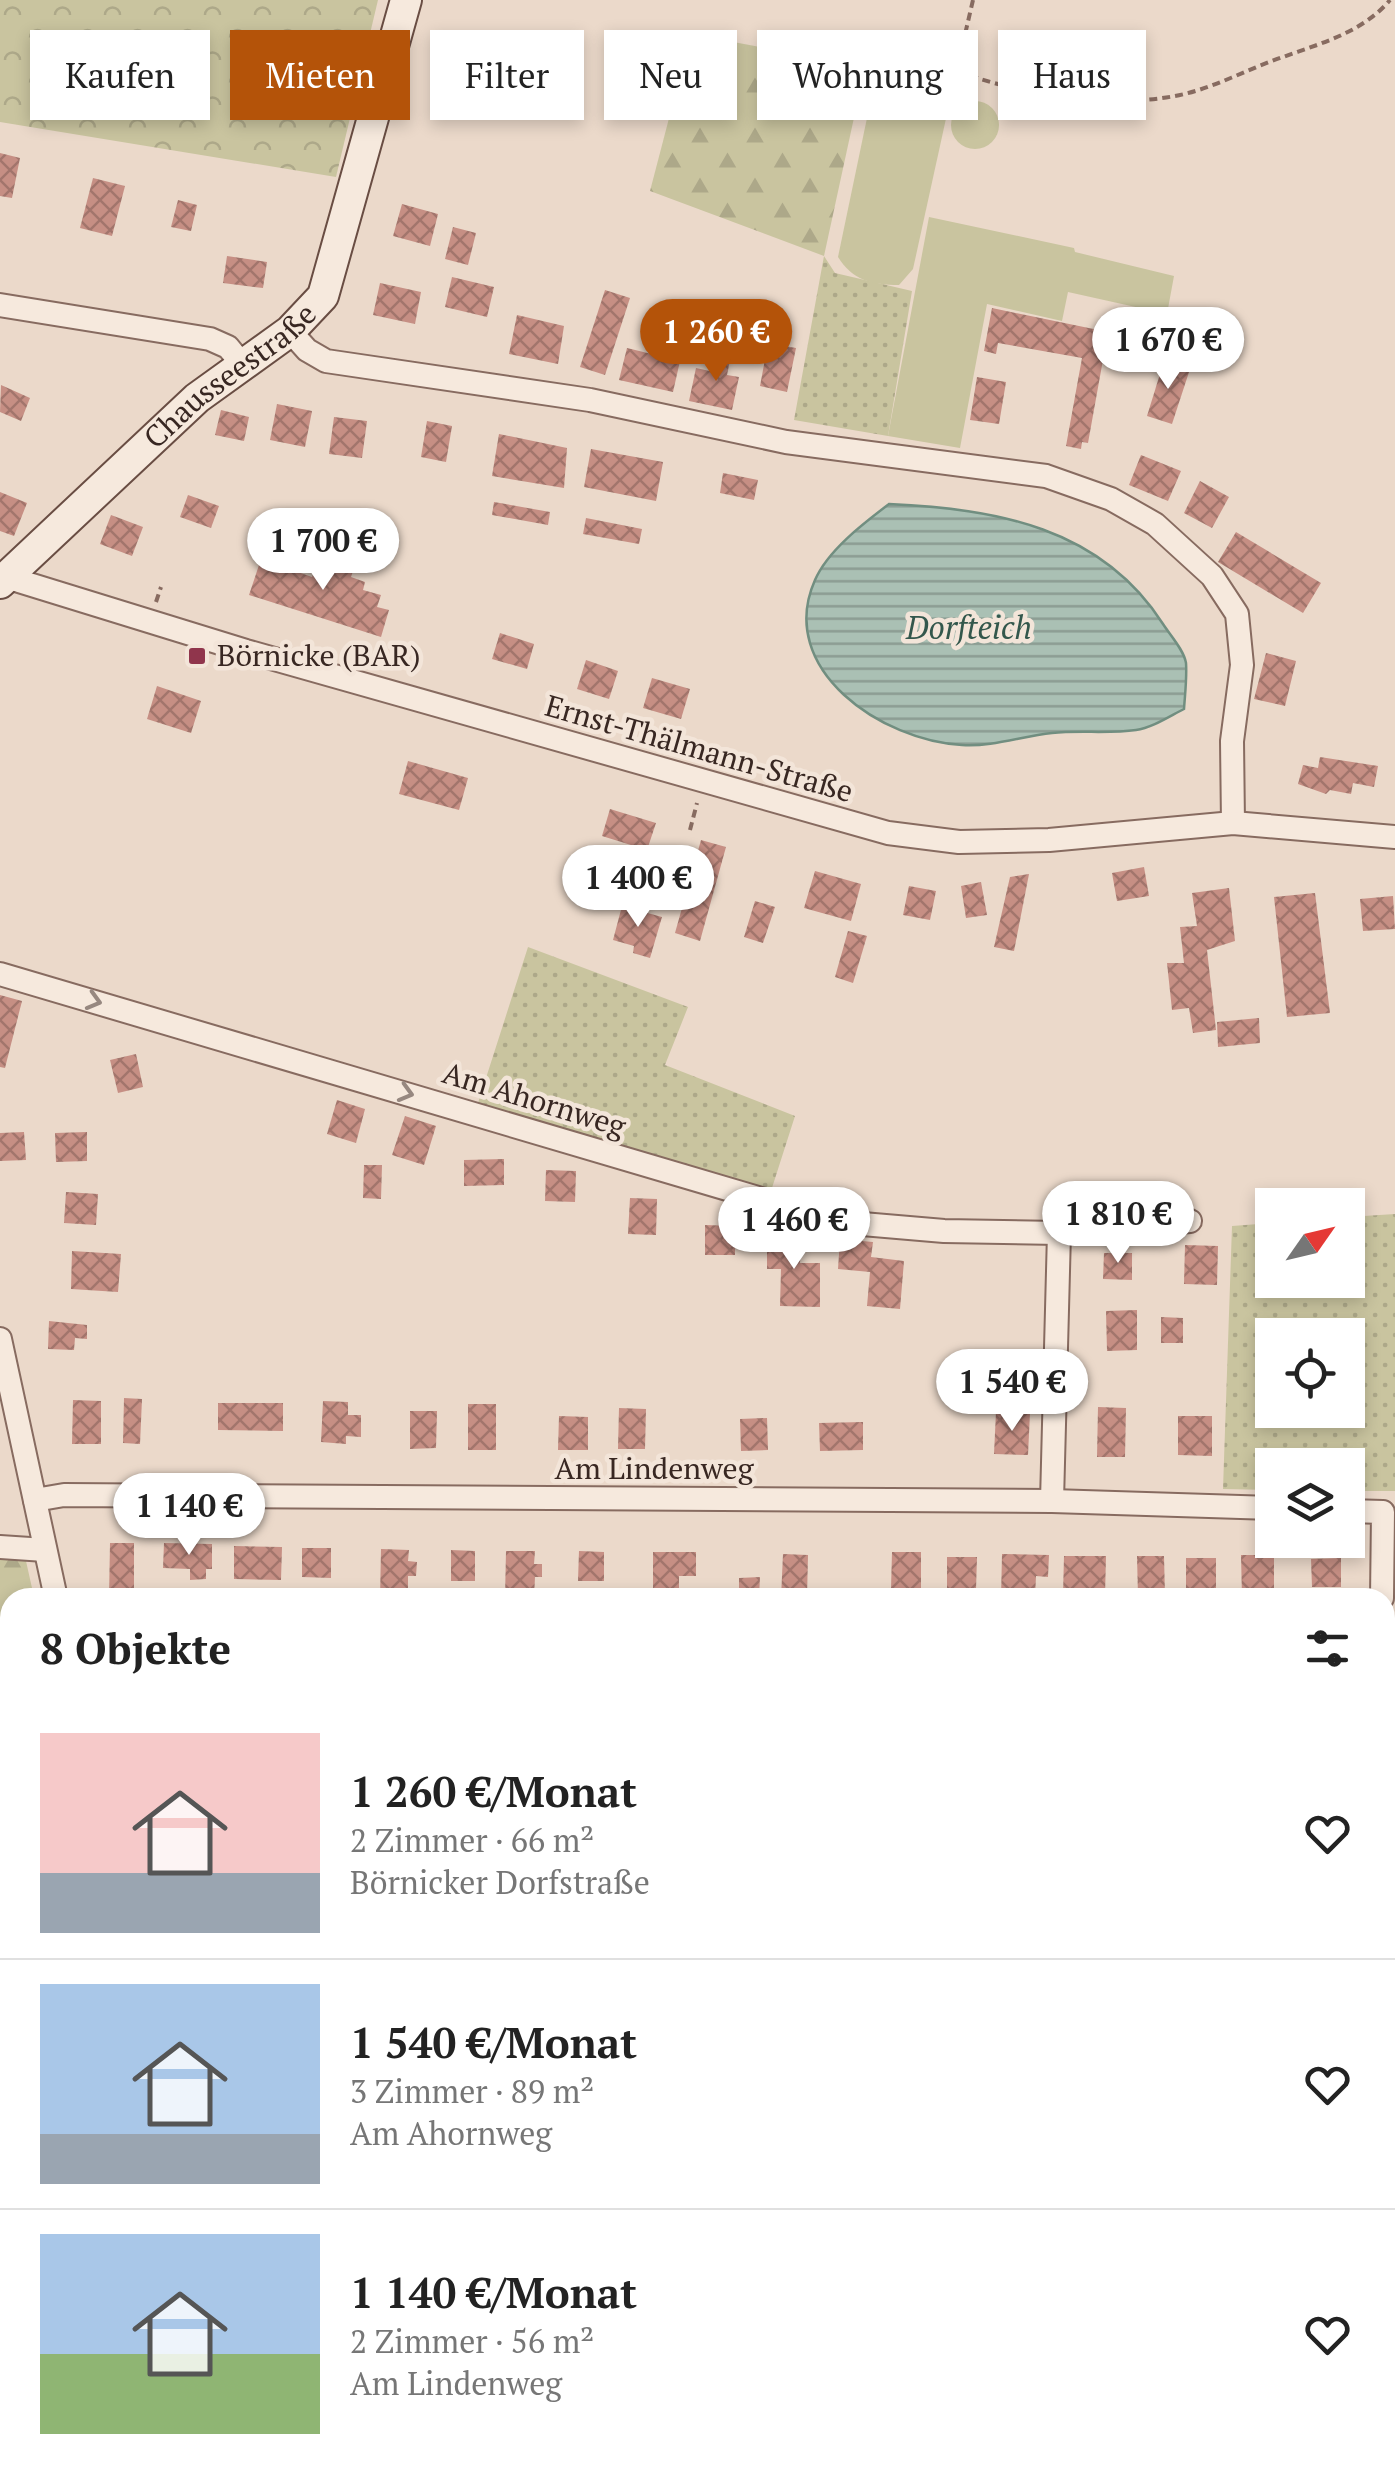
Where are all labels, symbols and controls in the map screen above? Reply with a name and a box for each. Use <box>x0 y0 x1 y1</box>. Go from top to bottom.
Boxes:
chip: Kaufen <box>30 30 210 120</box>
chip: Mieten <box>230 30 410 120</box>
chip: Filter <box>430 30 584 120</box>
chip: Neu <box>604 30 737 120</box>
chip: Wohnung <box>757 30 978 120</box>
chip: Haus <box>998 30 1146 120</box>
street label: Chausseestraße <box>135 294 325 457</box>
pin: 1 260 € <box>624 299 808 384</box>
pin: 1 670 € <box>1076 307 1260 392</box>
text: 1 260 € <box>662 310 770 352</box>
text: 1 670 € <box>1114 318 1222 360</box>
pin: 1 700 € <box>231 508 415 593</box>
text: 1 700 € <box>269 519 377 561</box>
water label: Dorfteich <box>905 606 1032 648</box>
place label: Börnicke (BAR) <box>217 635 421 675</box>
marker: Börnicke (BAR) <box>186 645 208 667</box>
street label: Ernst-Thälmann-Straße <box>541 685 858 811</box>
pin: 1 400 € <box>546 845 730 930</box>
text: 1 400 € <box>584 856 692 898</box>
one-way arrow <box>84 989 101 1010</box>
street label: Am Ahornweg <box>438 1052 632 1146</box>
one-way arrow <box>396 1081 413 1102</box>
pin: 1 810 € <box>1026 1181 1210 1266</box>
pin: 1 460 € <box>702 1187 886 1272</box>
north arrow <box>1255 1188 1365 1298</box>
map controls <box>1255 1188 1365 1558</box>
text: 1 810 € <box>1064 1192 1172 1234</box>
text: 1 460 € <box>740 1198 848 1240</box>
button: locate <box>1255 1318 1365 1428</box>
pin: 1 540 € <box>920 1349 1104 1434</box>
text: 1 540 € <box>958 1360 1066 1402</box>
street label: Am Lindenweg <box>555 1448 755 1488</box>
button: layers <box>1255 1448 1365 1558</box>
pin: 1 140 € <box>97 1473 281 1558</box>
text: 1 140 € <box>135 1484 243 1526</box>
text: 8 Objekte <box>40 1620 231 1676</box>
icon: filters <box>1300 1621 1355 1676</box>
text: 1 260 €/Monat <box>350 1763 637 1819</box>
icon: home <box>120 1773 240 1893</box>
icon: heart <box>1300 1806 1355 1861</box>
text: 2 Zimmer · 66 m² <box>350 1819 594 1861</box>
text: Börnicker Dorfstraße <box>350 1861 650 1903</box>
text: 1 540 €/Monat <box>350 2014 637 2070</box>
icon: home <box>120 2024 240 2144</box>
icon: heart <box>1300 2057 1355 2112</box>
text: 3 Zimmer · 89 m² <box>350 2070 594 2112</box>
text: Am Ahornweg <box>350 2112 552 2154</box>
text: 1 140 €/Monat <box>350 2264 637 2320</box>
icon: home <box>120 2274 240 2394</box>
icon: heart <box>1300 2307 1355 2362</box>
text: 2 Zimmer · 56 m² <box>350 2320 594 2362</box>
text: Am Lindenweg <box>350 2362 562 2404</box>

